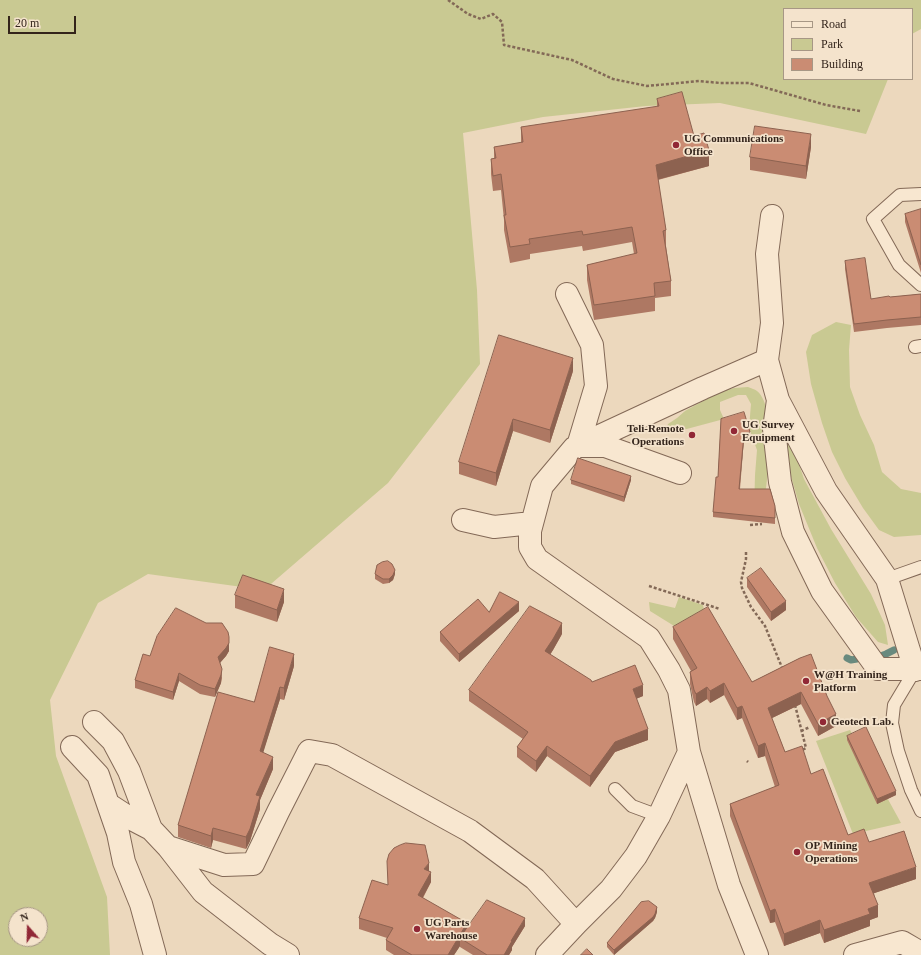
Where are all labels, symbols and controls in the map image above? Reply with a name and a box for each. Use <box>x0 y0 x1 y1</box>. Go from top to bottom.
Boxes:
scale bar <box>10 8 78 34</box>
legend <box>783 8 913 80</box>
text: 20 m <box>15 16 39 30</box>
text: Road <box>821 17 846 31</box>
text: Park <box>821 37 843 51</box>
text: Building <box>821 57 863 71</box>
place label: UG Communications Office <box>684 132 783 158</box>
marker: UG Communications Office <box>671 140 681 150</box>
place label: UG Survey Equipment <box>742 418 795 444</box>
place label: Teli-Remote Operations <box>627 422 684 448</box>
marker: UG Survey Equipment <box>729 426 739 436</box>
marker: Teli-Remote Operations <box>687 430 697 440</box>
place label: W@H Training Platform <box>814 668 887 694</box>
marker: W@H Training Platform <box>801 676 811 686</box>
place label: Geotech Lab. <box>831 715 894 729</box>
marker: Geotech Lab. <box>818 717 828 727</box>
place label: OP Mining Operations <box>805 839 858 865</box>
marker: OP Mining Operations <box>792 847 802 857</box>
north arrow <box>8 907 48 947</box>
text: N <box>18 910 30 924</box>
place label: UG Parts Warehouse <box>425 916 477 942</box>
marker: UG Parts Warehouse <box>412 924 422 934</box>

